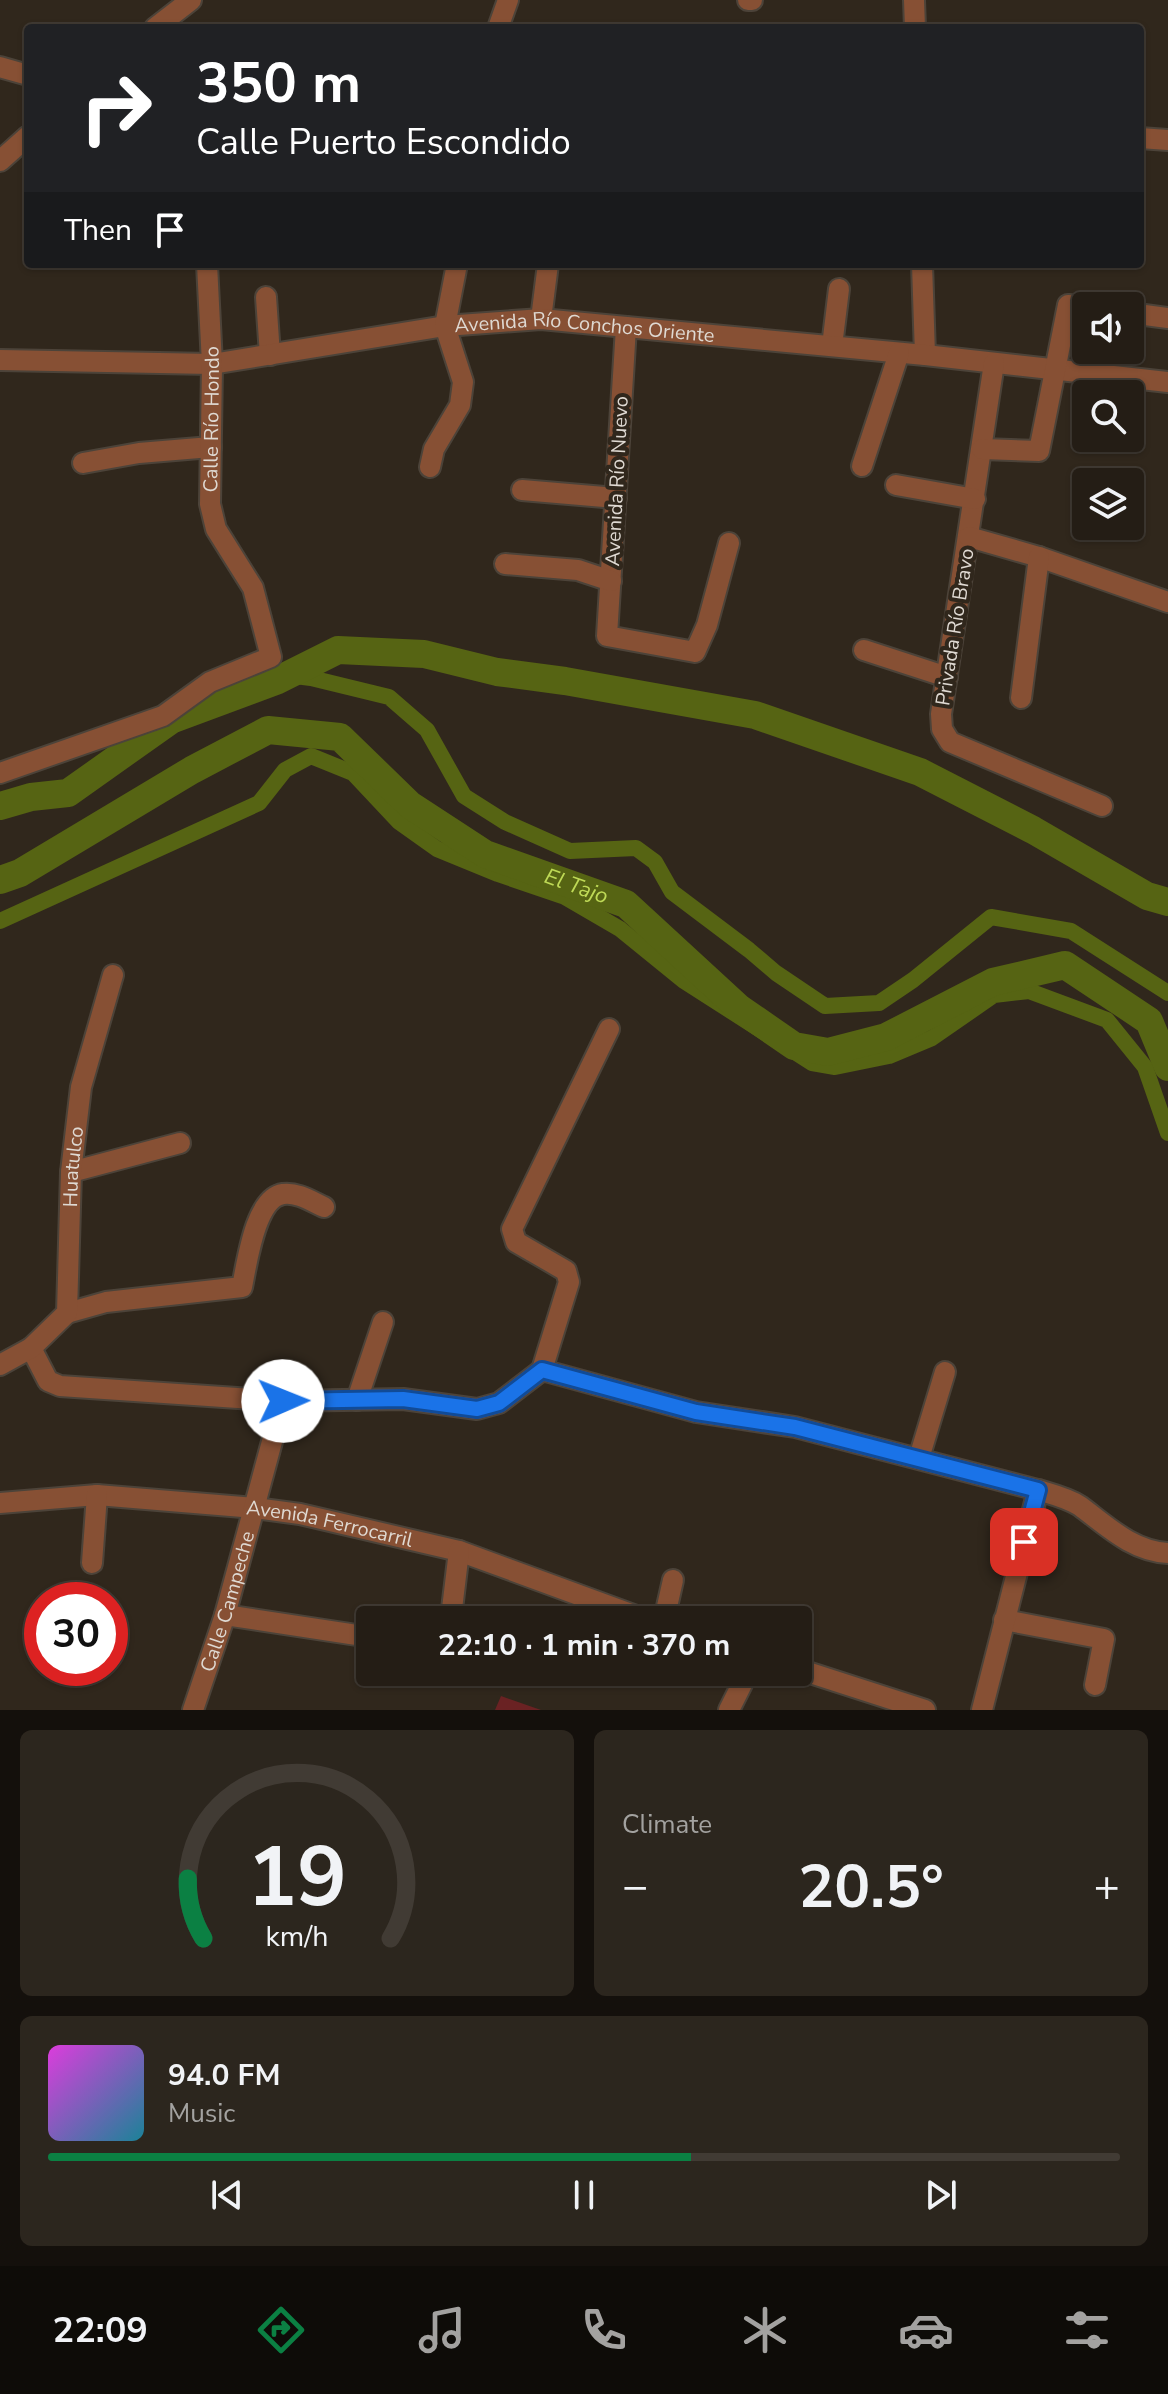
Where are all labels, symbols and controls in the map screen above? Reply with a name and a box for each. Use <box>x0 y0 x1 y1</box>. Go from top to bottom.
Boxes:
text: 350 m <box>196 45 361 122</box>
icon: right <box>64 56 168 160</box>
text: Calle Puerto Escondido <box>196 118 571 167</box>
icon: arrive <box>148 208 192 252</box>
text: Then <box>64 210 132 251</box>
map controls <box>1072 292 1144 540</box>
button: sound <box>1072 292 1144 364</box>
street label: Avenida Río Conchos Oriente <box>453 305 716 349</box>
street label: Calle Río Hondo <box>197 346 226 493</box>
button: search <box>1072 380 1144 452</box>
street label: Avenida Río Nuevo <box>599 395 635 567</box>
button: layers <box>1072 468 1144 540</box>
street label: Privada Río Bravo <box>929 546 981 708</box>
water label: El Tajo <box>540 861 612 912</box>
street label: Huatulco <box>57 1125 90 1208</box>
position arrow <box>241 1359 325 1443</box>
street label: Avenida Ferrocarril <box>245 1494 416 1553</box>
pin <box>990 1508 1058 1576</box>
icon: arrive <box>1002 1520 1046 1564</box>
street label: Calle Campeche <box>193 1528 261 1675</box>
speed limit sign: 30 <box>24 1582 128 1686</box>
text: 22:10 · 1 min · 370 m <box>438 1625 730 1666</box>
text: Climate <box>622 1807 712 1842</box>
text: 19 <box>247 1821 347 1934</box>
text: 20.5° <box>798 1846 944 1928</box>
text: − <box>622 1857 648 1917</box>
text: + <box>1094 1857 1120 1917</box>
text: km/h <box>266 1917 328 1956</box>
text: 94.0 FM <box>168 2055 280 2096</box>
text: Music <box>168 2096 235 2131</box>
icon: previous <box>205 2173 249 2217</box>
icon: pause <box>562 2173 606 2217</box>
icon: next <box>919 2173 963 2217</box>
icon: directions <box>253 2302 309 2358</box>
icon: music <box>414 2302 470 2358</box>
icon: phone <box>576 2302 632 2358</box>
icon: climate <box>737 2302 793 2358</box>
icon: car <box>898 2302 954 2358</box>
icon: filters <box>1059 2302 1115 2358</box>
text: 22:09 <box>53 2306 148 2355</box>

